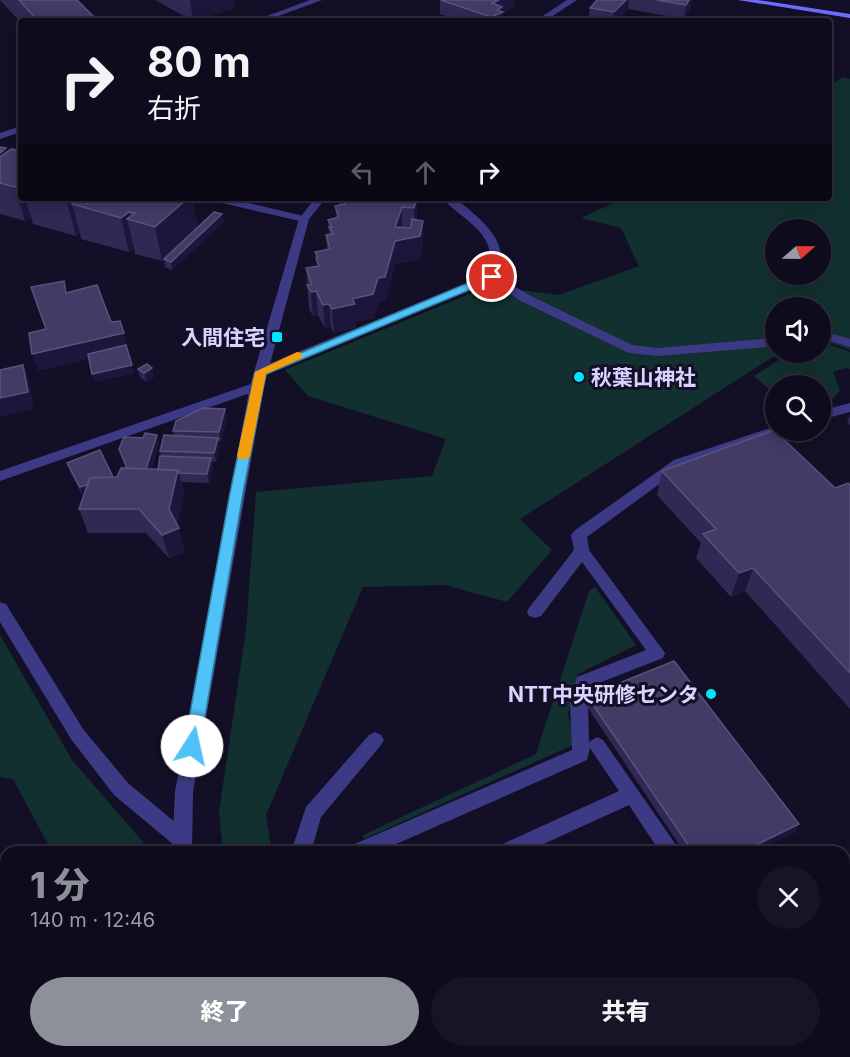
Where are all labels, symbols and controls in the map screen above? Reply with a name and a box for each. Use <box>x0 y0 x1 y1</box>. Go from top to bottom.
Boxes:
text: 80 m <box>147 36 251 87</box>
icon: right <box>48 42 126 120</box>
text: 右折 <box>147 92 201 125</box>
icon: left <box>346 156 379 189</box>
icon: ahead <box>409 156 442 189</box>
icon: right <box>472 156 505 189</box>
north arrow <box>765 219 831 285</box>
map controls <box>765 219 831 441</box>
pin <box>466 251 517 302</box>
icon: arrive <box>475 260 508 293</box>
button: sound <box>765 297 831 363</box>
place label: 入間住宅 <box>181 325 265 350</box>
marker: 入間住宅 <box>270 330 284 344</box>
place label: 秋葉山神社 <box>591 365 696 390</box>
marker: 秋葉山神社 <box>572 370 586 384</box>
button: search <box>765 375 831 441</box>
place label: NTT中央研修センタ <box>508 682 699 707</box>
marker: NTT中央研修センタ <box>704 687 718 701</box>
position arrow <box>160 714 224 778</box>
text: 1 分 <box>30 863 90 907</box>
button: close <box>757 866 820 929</box>
text: 140 m · 12:46 <box>30 908 155 932</box>
button: 終了 <box>30 977 419 1046</box>
button: 共有 <box>431 977 820 1046</box>

